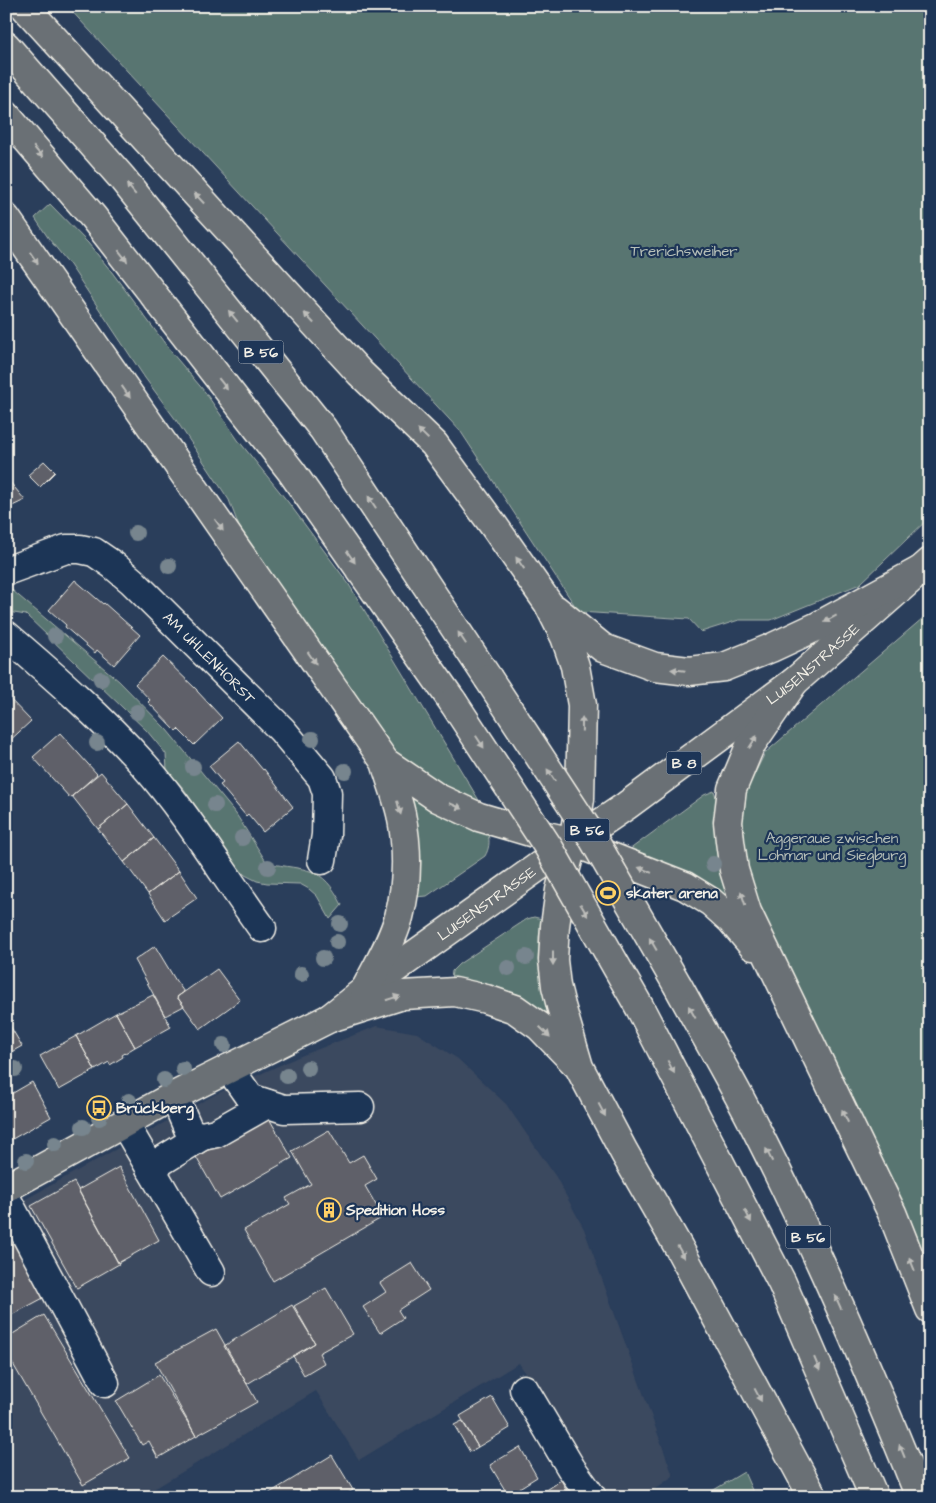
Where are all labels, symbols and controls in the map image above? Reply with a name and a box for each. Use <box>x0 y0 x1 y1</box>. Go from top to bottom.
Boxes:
one-way arrow <box>32 145 43 158</box>
one-way arrow <box>126 183 137 196</box>
one-way arrow <box>193 192 205 204</box>
park label: Trerichsweiher <box>630 241 738 262</box>
one-way arrow <box>118 249 129 262</box>
one-way arrow <box>29 251 39 265</box>
one-way arrow <box>227 310 238 323</box>
one-way arrow <box>303 312 315 324</box>
road number: B 56 <box>238 341 284 364</box>
one-way arrow <box>218 377 228 391</box>
one-way arrow <box>121 385 131 398</box>
one-way arrow <box>417 428 429 440</box>
one-way arrow <box>367 495 377 509</box>
one-way arrow <box>214 518 224 532</box>
one-way arrow <box>346 550 356 564</box>
one-way arrow <box>515 556 525 570</box>
street label: AM UHLENHORST <box>158 607 260 709</box>
one-way arrow <box>823 615 838 623</box>
street label: LUISENSTRASSE <box>762 619 865 710</box>
one-way arrow <box>457 631 466 644</box>
one-way arrow <box>307 651 317 665</box>
one-way arrow <box>670 666 686 674</box>
one-way arrow <box>578 715 586 731</box>
one-way arrow <box>748 735 758 748</box>
one-way arrow <box>475 736 485 749</box>
road number: B 8 <box>666 751 702 774</box>
one-way arrow <box>547 768 556 782</box>
one-way arrow <box>396 801 404 816</box>
one-way arrow <box>449 803 463 811</box>
road number: B 56 <box>564 818 610 842</box>
park label: Aggeraue zwischen Lohmar und Siegburg <box>758 828 906 867</box>
street label: LUISENSTRASSE <box>433 861 541 946</box>
one-way arrow <box>638 866 652 874</box>
sports icon: skater arena <box>595 880 621 906</box>
place label: skater arena <box>626 883 718 904</box>
one-way arrow <box>739 890 746 905</box>
one-way arrow <box>580 903 588 917</box>
one-way arrow <box>649 937 658 951</box>
one-way arrow <box>550 951 558 967</box>
one-way arrow <box>386 993 401 1001</box>
one-way arrow <box>688 1005 696 1019</box>
one-way arrow <box>538 1026 550 1038</box>
one-way arrow <box>667 1059 675 1074</box>
bus stop icon: Brückberg <box>86 1095 112 1121</box>
place label: Brückberg <box>116 1098 194 1121</box>
one-way arrow <box>598 1102 606 1117</box>
one-way arrow <box>841 1108 850 1123</box>
one-way arrow <box>764 1148 772 1162</box>
building icon: Spedition Hoss <box>316 1197 342 1223</box>
place label: Spedition Hoss <box>345 1200 445 1221</box>
one-way arrow <box>744 1209 752 1224</box>
road number: B 56 <box>786 1226 830 1248</box>
one-way arrow <box>677 1244 685 1259</box>
one-way arrow <box>907 1257 915 1271</box>
one-way arrow <box>833 1295 841 1309</box>
one-way arrow <box>813 1357 821 1371</box>
one-way arrow <box>754 1387 762 1402</box>
one-way arrow <box>897 1444 905 1459</box>

